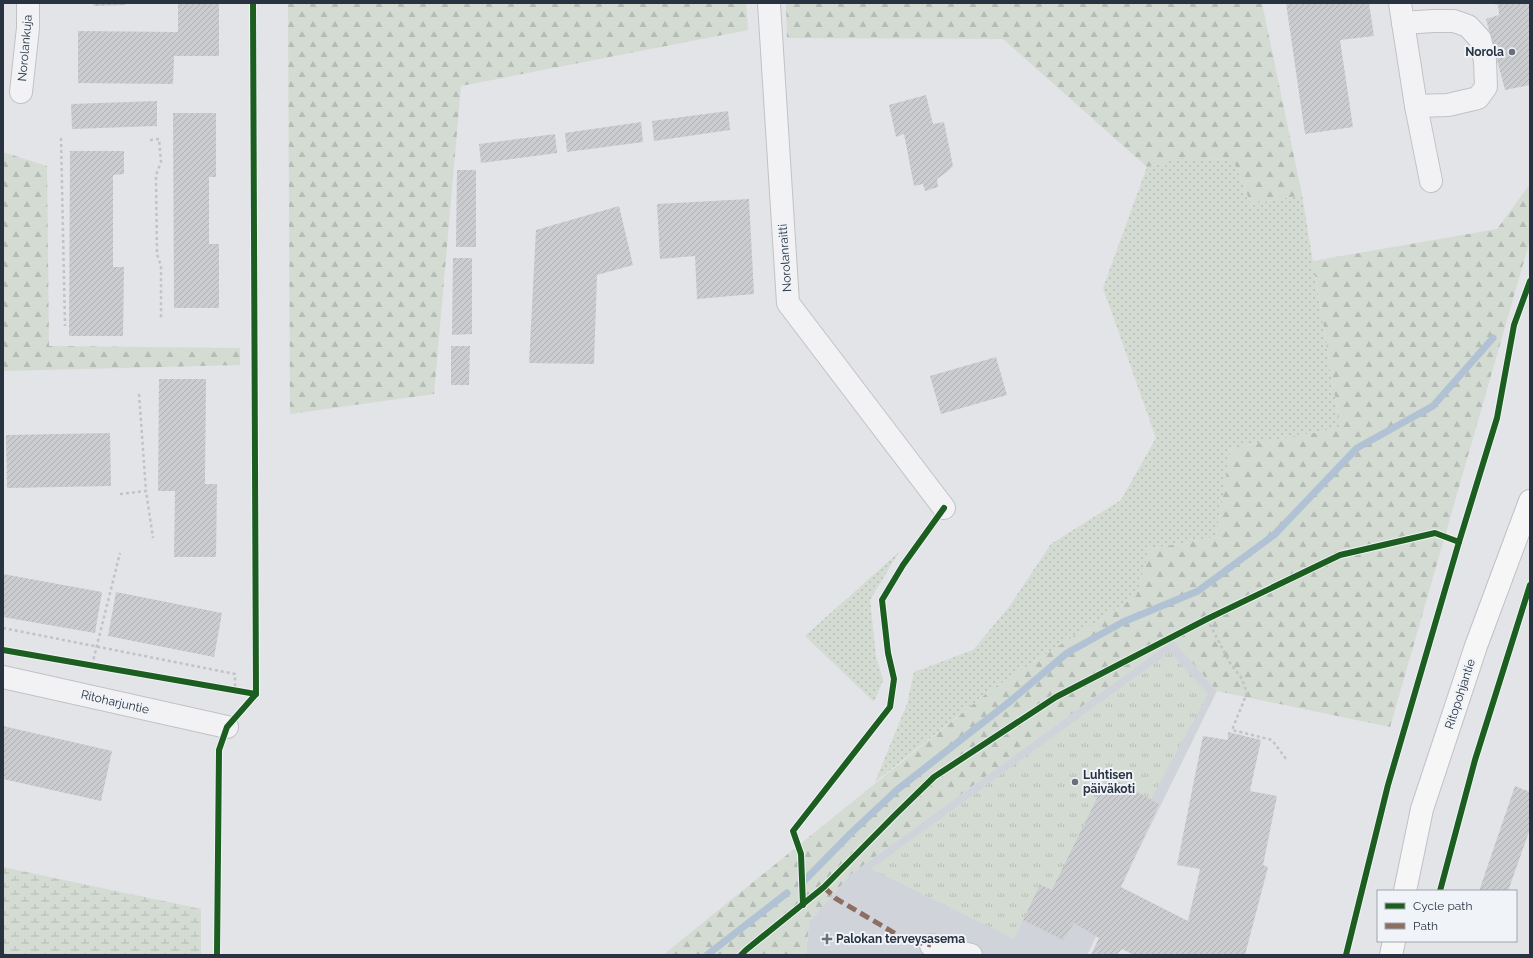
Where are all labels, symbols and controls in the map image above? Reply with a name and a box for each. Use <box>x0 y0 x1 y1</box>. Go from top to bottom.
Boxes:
street label: Norolankuja <box>15 14 35 82</box>
place label: Norola <box>1465 45 1504 59</box>
marker: Norola <box>1507 47 1517 57</box>
street label: Norolanraitti <box>776 223 794 293</box>
street label: Ritopohjantie <box>1442 657 1478 731</box>
street label: Ritoharjuntie <box>79 687 151 717</box>
place label: Luhtisen päiväkoti <box>1083 768 1135 796</box>
marker: Luhtisen päiväkoti <box>1070 777 1080 787</box>
legend <box>1377 890 1517 942</box>
text: Cycle path <box>1413 899 1472 913</box>
text: Path <box>1413 919 1438 933</box>
place label: Palokan terveysasema <box>836 932 965 946</box>
marker: Palokan terveysasema <box>821 933 833 945</box>

